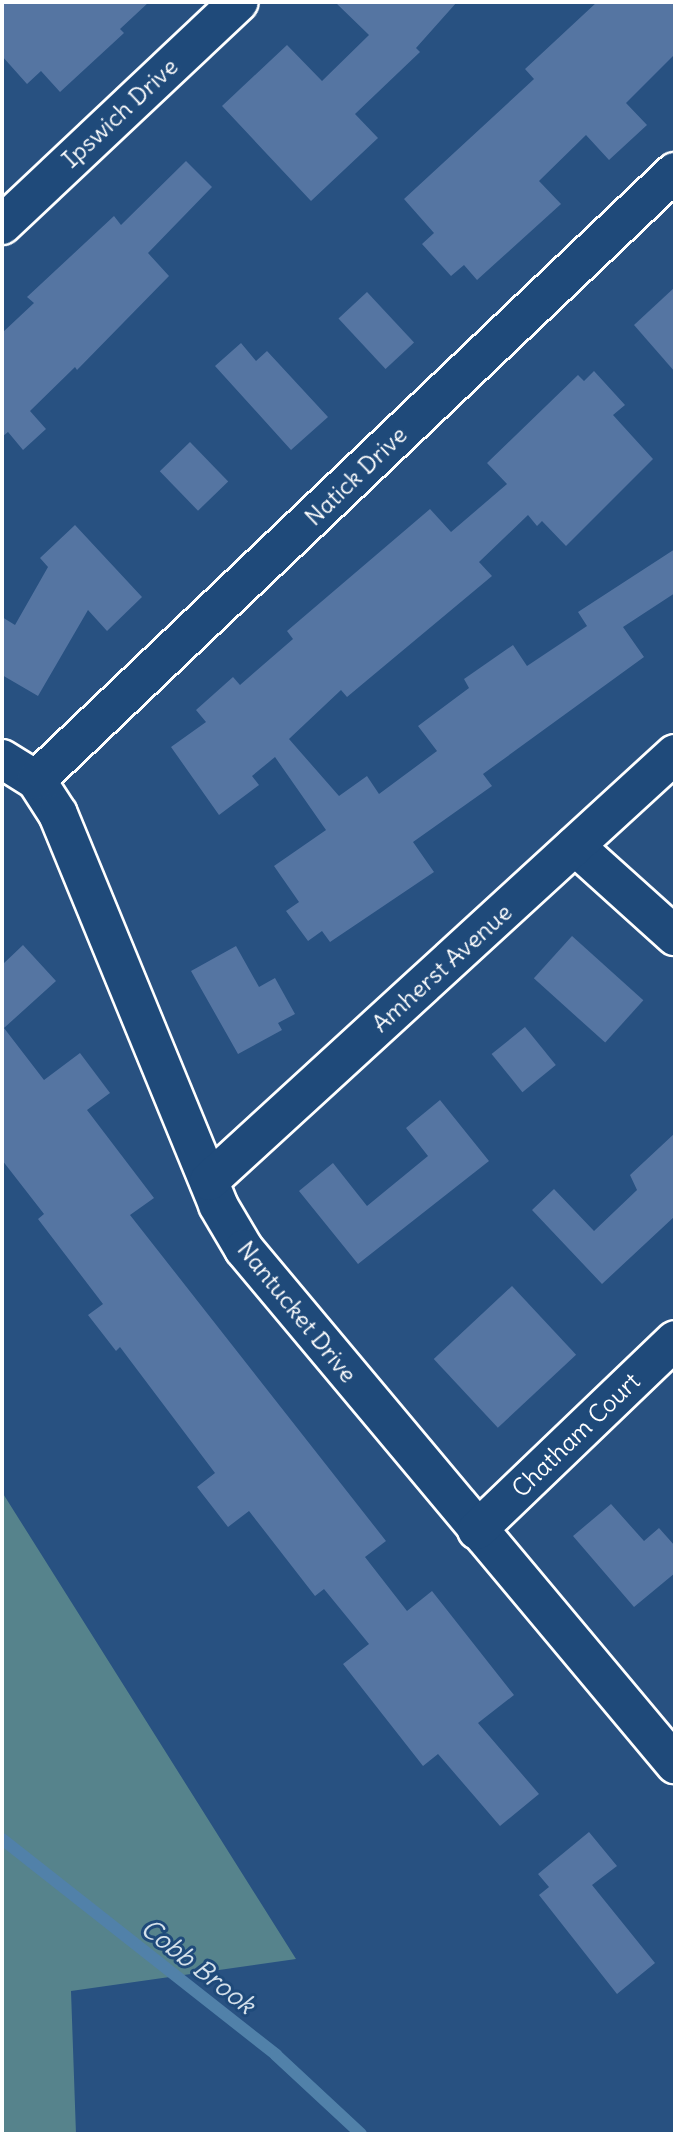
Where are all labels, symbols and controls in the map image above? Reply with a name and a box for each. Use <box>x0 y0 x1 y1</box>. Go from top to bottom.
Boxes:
street label: Ipswich Drive <box>56 52 184 174</box>
street label: Natick Drive <box>299 420 413 532</box>
street label: Amherst Avenue <box>366 898 518 1038</box>
street label: Nantucket Drive <box>231 1236 363 1388</box>
street label: Chatham Court <box>506 1367 646 1503</box>
water label: Cobb Brook <box>135 1912 261 2020</box>

